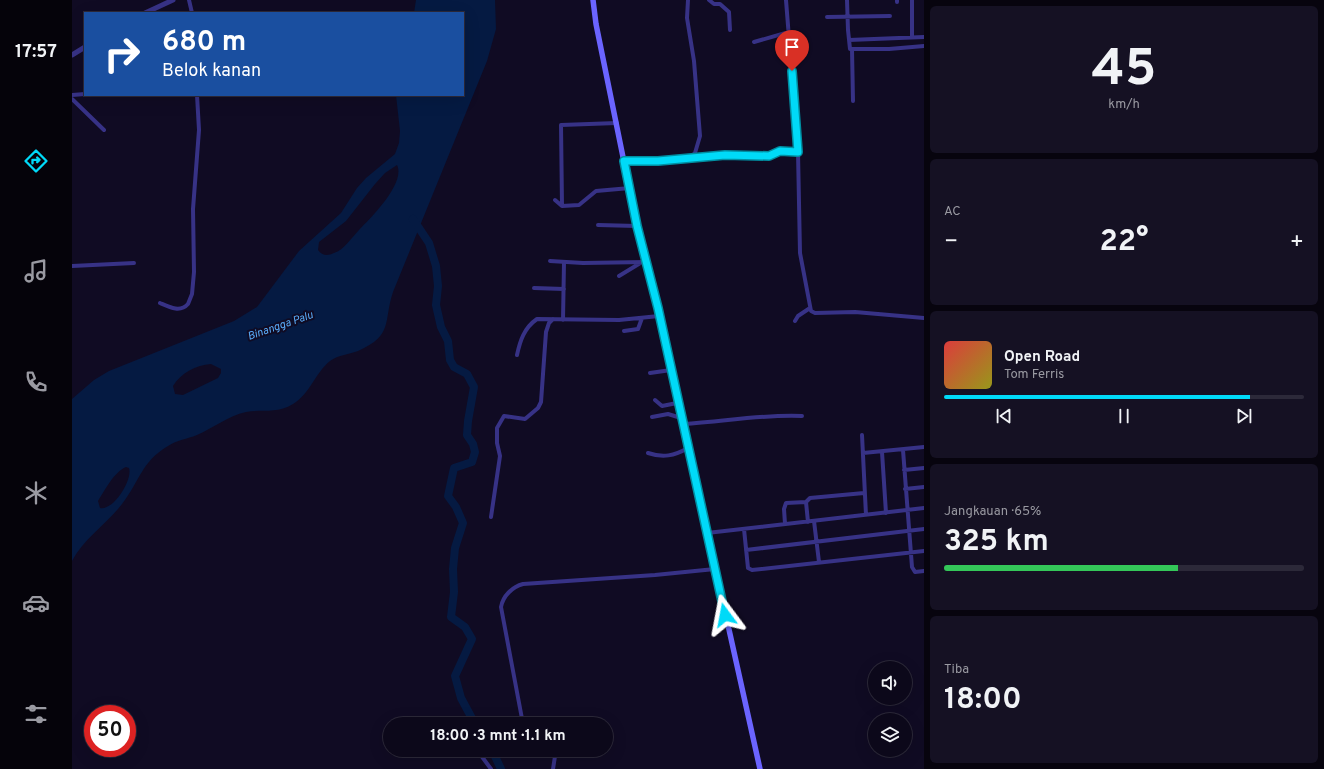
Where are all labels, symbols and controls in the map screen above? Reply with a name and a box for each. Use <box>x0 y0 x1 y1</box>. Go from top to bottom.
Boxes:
text: 680 m <box>162 25 246 61</box>
icon: right <box>96 28 148 80</box>
pin <box>775 30 809 71</box>
icon: arrive <box>781 36 803 58</box>
text: 45 <box>1091 38 1157 104</box>
text: 17:57 <box>15 41 57 64</box>
text: Belok kanan <box>162 60 261 83</box>
text: km/h <box>1108 97 1140 113</box>
icon: directions <box>22 147 50 175</box>
text: AC <box>944 204 961 220</box>
text: 22° <box>1099 224 1149 261</box>
text: − <box>944 229 958 256</box>
text: + <box>1290 229 1304 256</box>
icon: music <box>22 257 50 285</box>
water label: Binangga Palu <box>246 308 316 344</box>
text: Open Road <box>1004 348 1080 367</box>
text: Tom Ferris <box>1004 367 1064 383</box>
icon: phone <box>22 368 50 396</box>
icon: previous <box>993 405 1015 427</box>
icon: pause <box>1113 405 1135 427</box>
icon: next <box>1233 405 1255 427</box>
icon: climate <box>22 479 50 507</box>
text: Jangkauan · 65% <box>944 504 1041 520</box>
text: 325 km <box>944 524 1049 561</box>
icon: car <box>22 589 50 617</box>
position arrow <box>704 594 746 636</box>
map controls <box>868 661 912 757</box>
button: sound <box>868 661 912 705</box>
text: Tiba <box>944 662 969 678</box>
text: 18:00 <box>944 682 1022 719</box>
icon: filters <box>22 700 50 728</box>
speed limit sign: 50 <box>84 705 136 757</box>
button: layers <box>868 713 912 757</box>
text: 18:00 · 3 mnt · 1.1 km <box>430 727 566 746</box>

